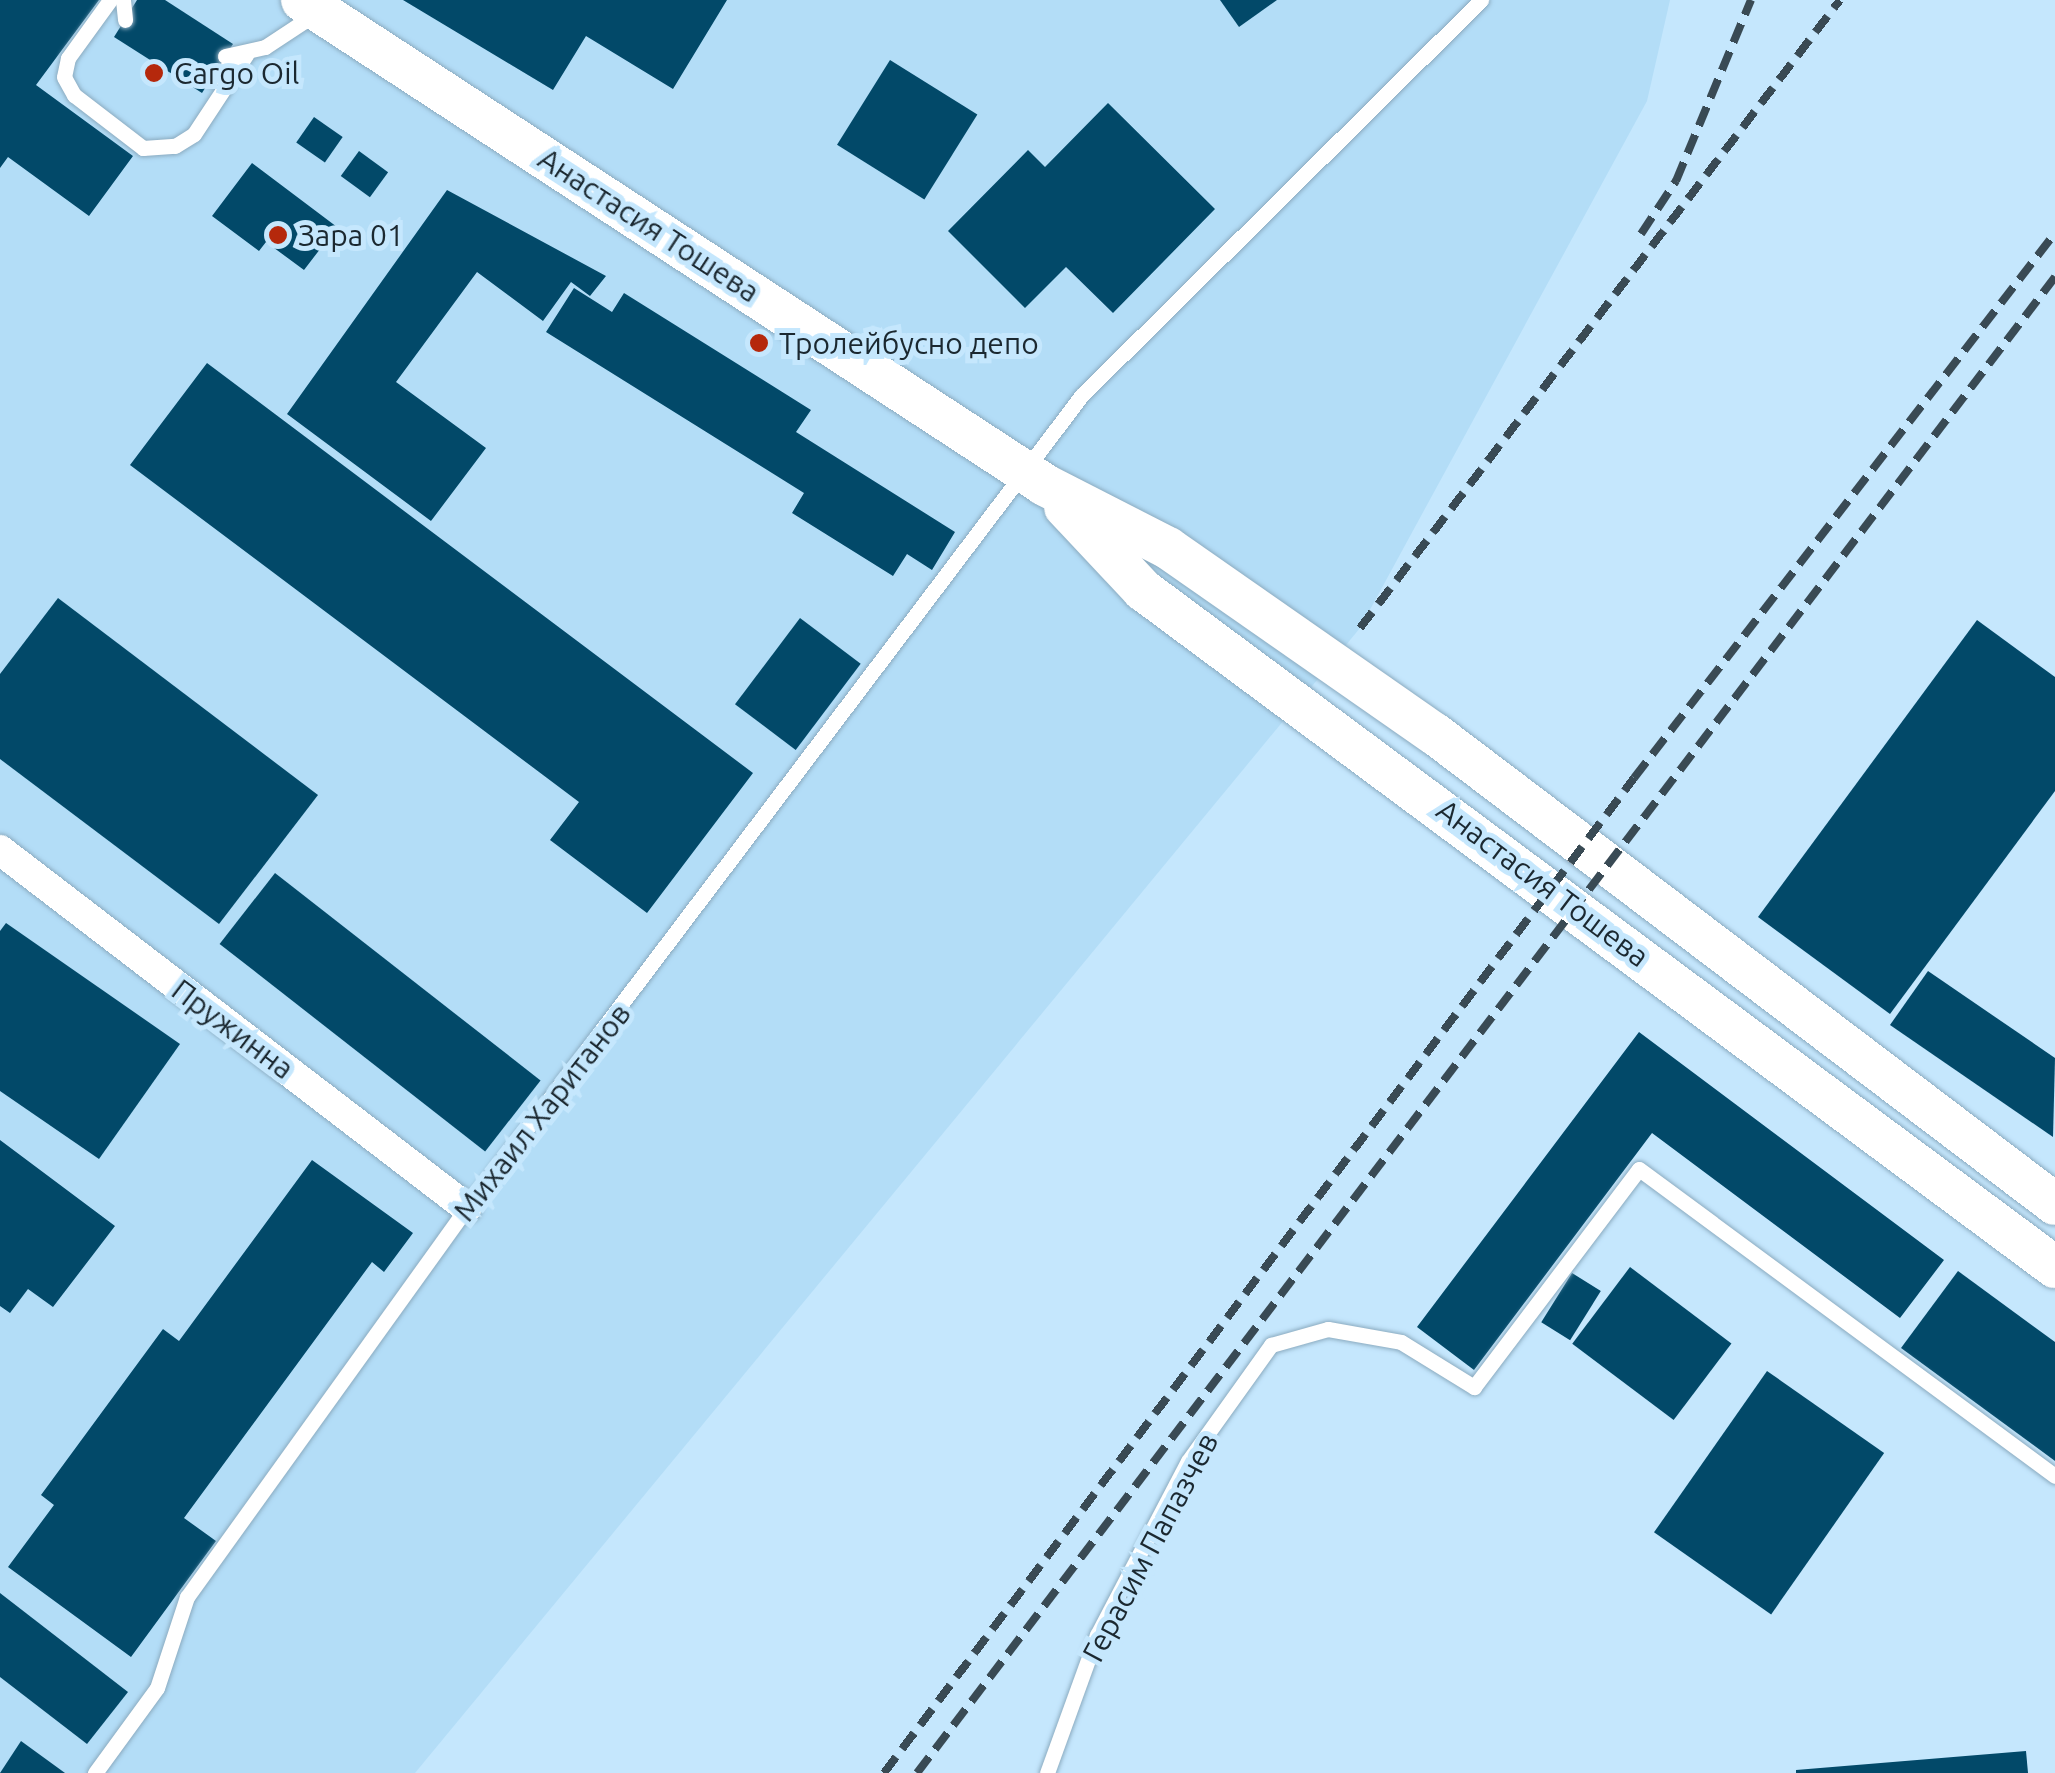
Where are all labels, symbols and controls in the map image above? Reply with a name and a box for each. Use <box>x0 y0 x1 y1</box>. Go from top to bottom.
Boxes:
place label: Cargo Oil <box>174 55 299 91</box>
marker: Cargo Oil <box>143 62 165 84</box>
street label: Анастасия Тошева <box>532 140 766 310</box>
place label: Зара 01 <box>298 217 404 253</box>
marker: Зара 01 <box>267 224 289 246</box>
place label: Тролейбусно депо <box>779 325 1039 361</box>
marker: Тролейбусно депо <box>748 332 770 354</box>
street label: Анастасия Тошева <box>1430 792 1656 974</box>
street label: Пружинна <box>165 972 301 1086</box>
street label: Михаил Хаританов <box>446 996 638 1228</box>
street label: Герасим Папазчев <box>1075 1426 1225 1668</box>

